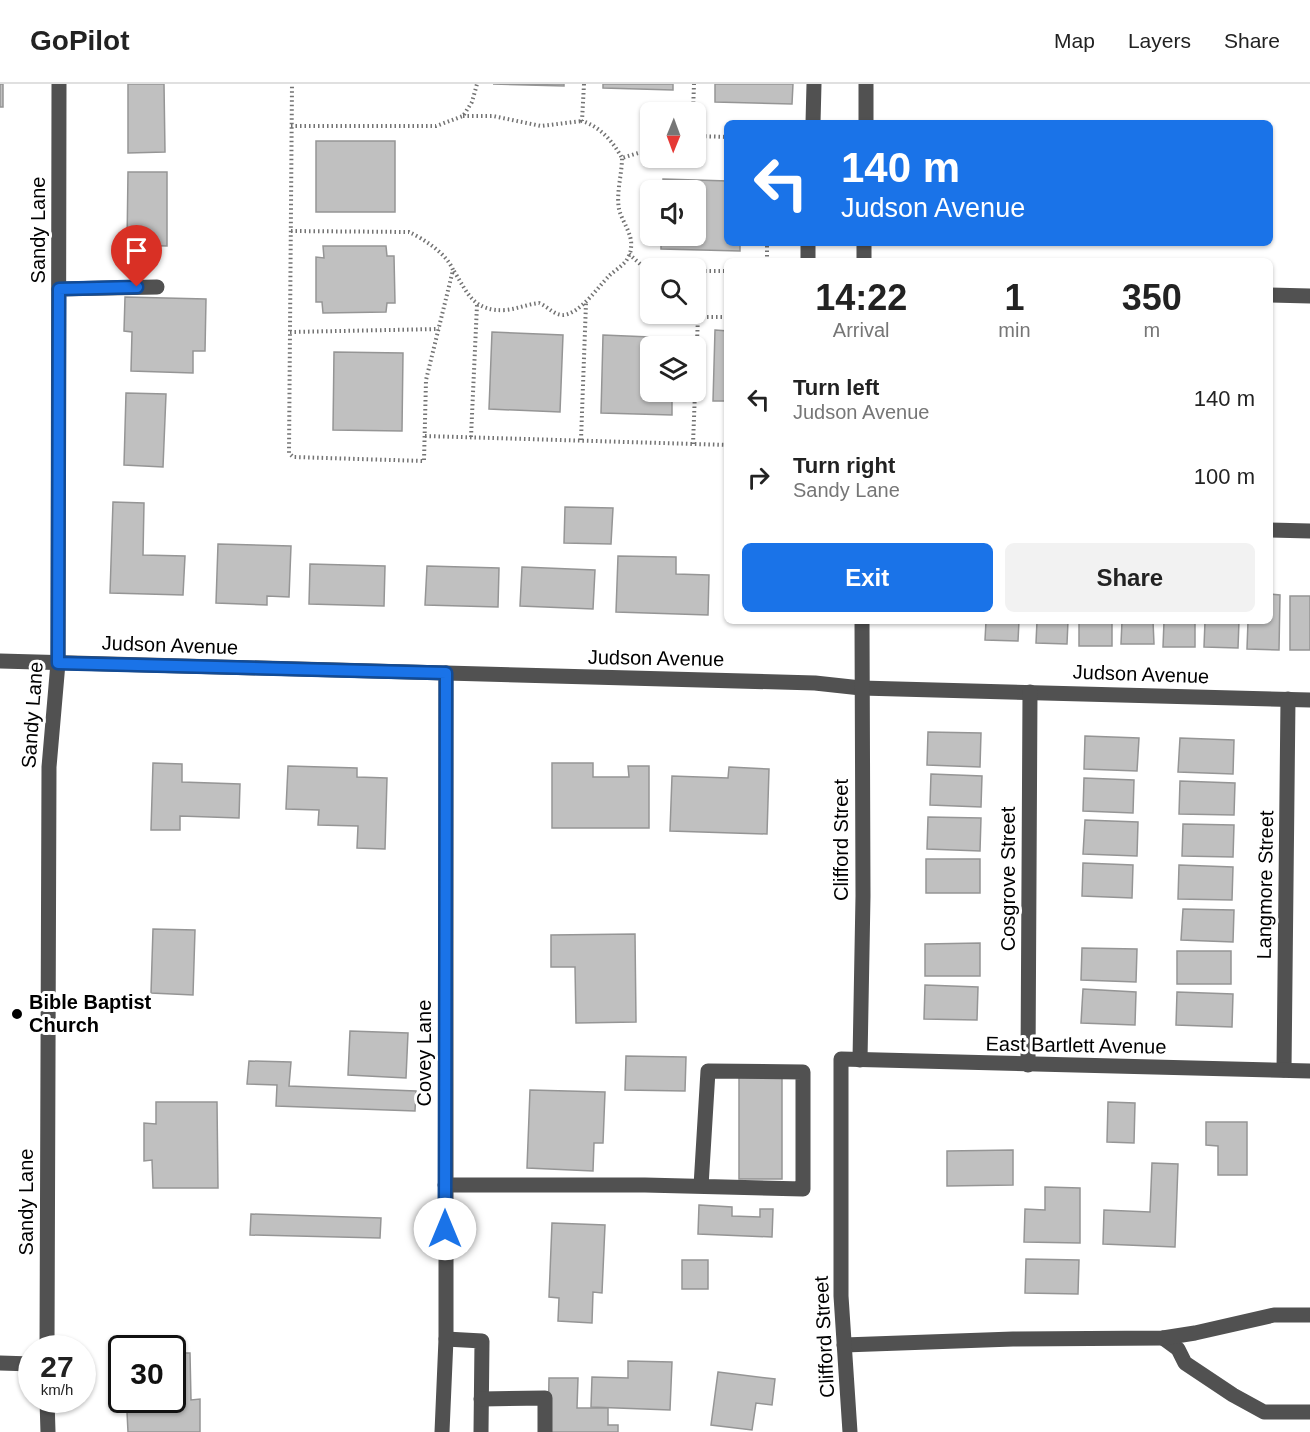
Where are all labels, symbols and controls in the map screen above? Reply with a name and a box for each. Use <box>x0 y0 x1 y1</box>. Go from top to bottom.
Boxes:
text: GoPilot <box>30 25 130 56</box>
text: Map <box>1054 29 1095 52</box>
text: Layers <box>1128 29 1191 52</box>
text: Share <box>1224 29 1280 52</box>
north arrow <box>640 102 706 168</box>
map controls <box>640 102 706 402</box>
icon: left <box>742 144 820 222</box>
text: 140 m <box>841 144 960 191</box>
street label: Sandy Lane <box>27 177 49 283</box>
button: sound <box>640 180 706 246</box>
text: Judson Avenue <box>841 193 1025 223</box>
pin <box>111 225 162 287</box>
icon: arrive <box>120 234 153 267</box>
button: search <box>640 258 706 324</box>
text: 14:22 <box>815 277 907 318</box>
text: 1 <box>1004 277 1024 318</box>
text: 350 <box>1122 277 1182 318</box>
text: Arrival <box>833 319 890 341</box>
text: min <box>998 319 1031 341</box>
text: m <box>1143 319 1160 341</box>
button: layers <box>640 336 706 402</box>
text: Turn left <box>793 375 879 400</box>
icon: left <box>742 383 775 416</box>
text: 140 m <box>1194 386 1255 411</box>
text: Judson Avenue <box>793 401 929 423</box>
text: Turn right <box>793 453 895 478</box>
icon: right <box>742 461 775 494</box>
text: 100 m <box>1194 464 1255 489</box>
text: Sandy Lane <box>793 479 900 501</box>
button: Exit <box>742 543 993 612</box>
button: Share <box>1005 543 1255 612</box>
street label: Judson Avenue <box>101 632 239 658</box>
street label: Judson Avenue <box>588 646 724 670</box>
street label: Sandy Lane <box>17 661 47 769</box>
street label: Judson Avenue <box>1072 661 1210 687</box>
street label: Clifford Street <box>830 779 852 901</box>
street label: Cosgrove Street <box>997 806 1019 951</box>
street label: Langmore Street <box>1253 810 1277 960</box>
place label: Bible Baptist Church <box>29 991 152 1036</box>
street label: Covey Lane <box>413 1000 435 1106</box>
marker: Bible Baptist Church <box>10 1007 24 1021</box>
street label: East Bartlett Avenue <box>985 1032 1167 1058</box>
street label: Sandy Lane <box>15 1149 37 1255</box>
position arrow <box>413 1197 477 1261</box>
street label: Clifford Street <box>810 1275 838 1398</box>
speed limit sign: 30 <box>108 1335 186 1413</box>
text: 27 <box>40 1350 74 1383</box>
text: km/h <box>41 1381 73 1398</box>

